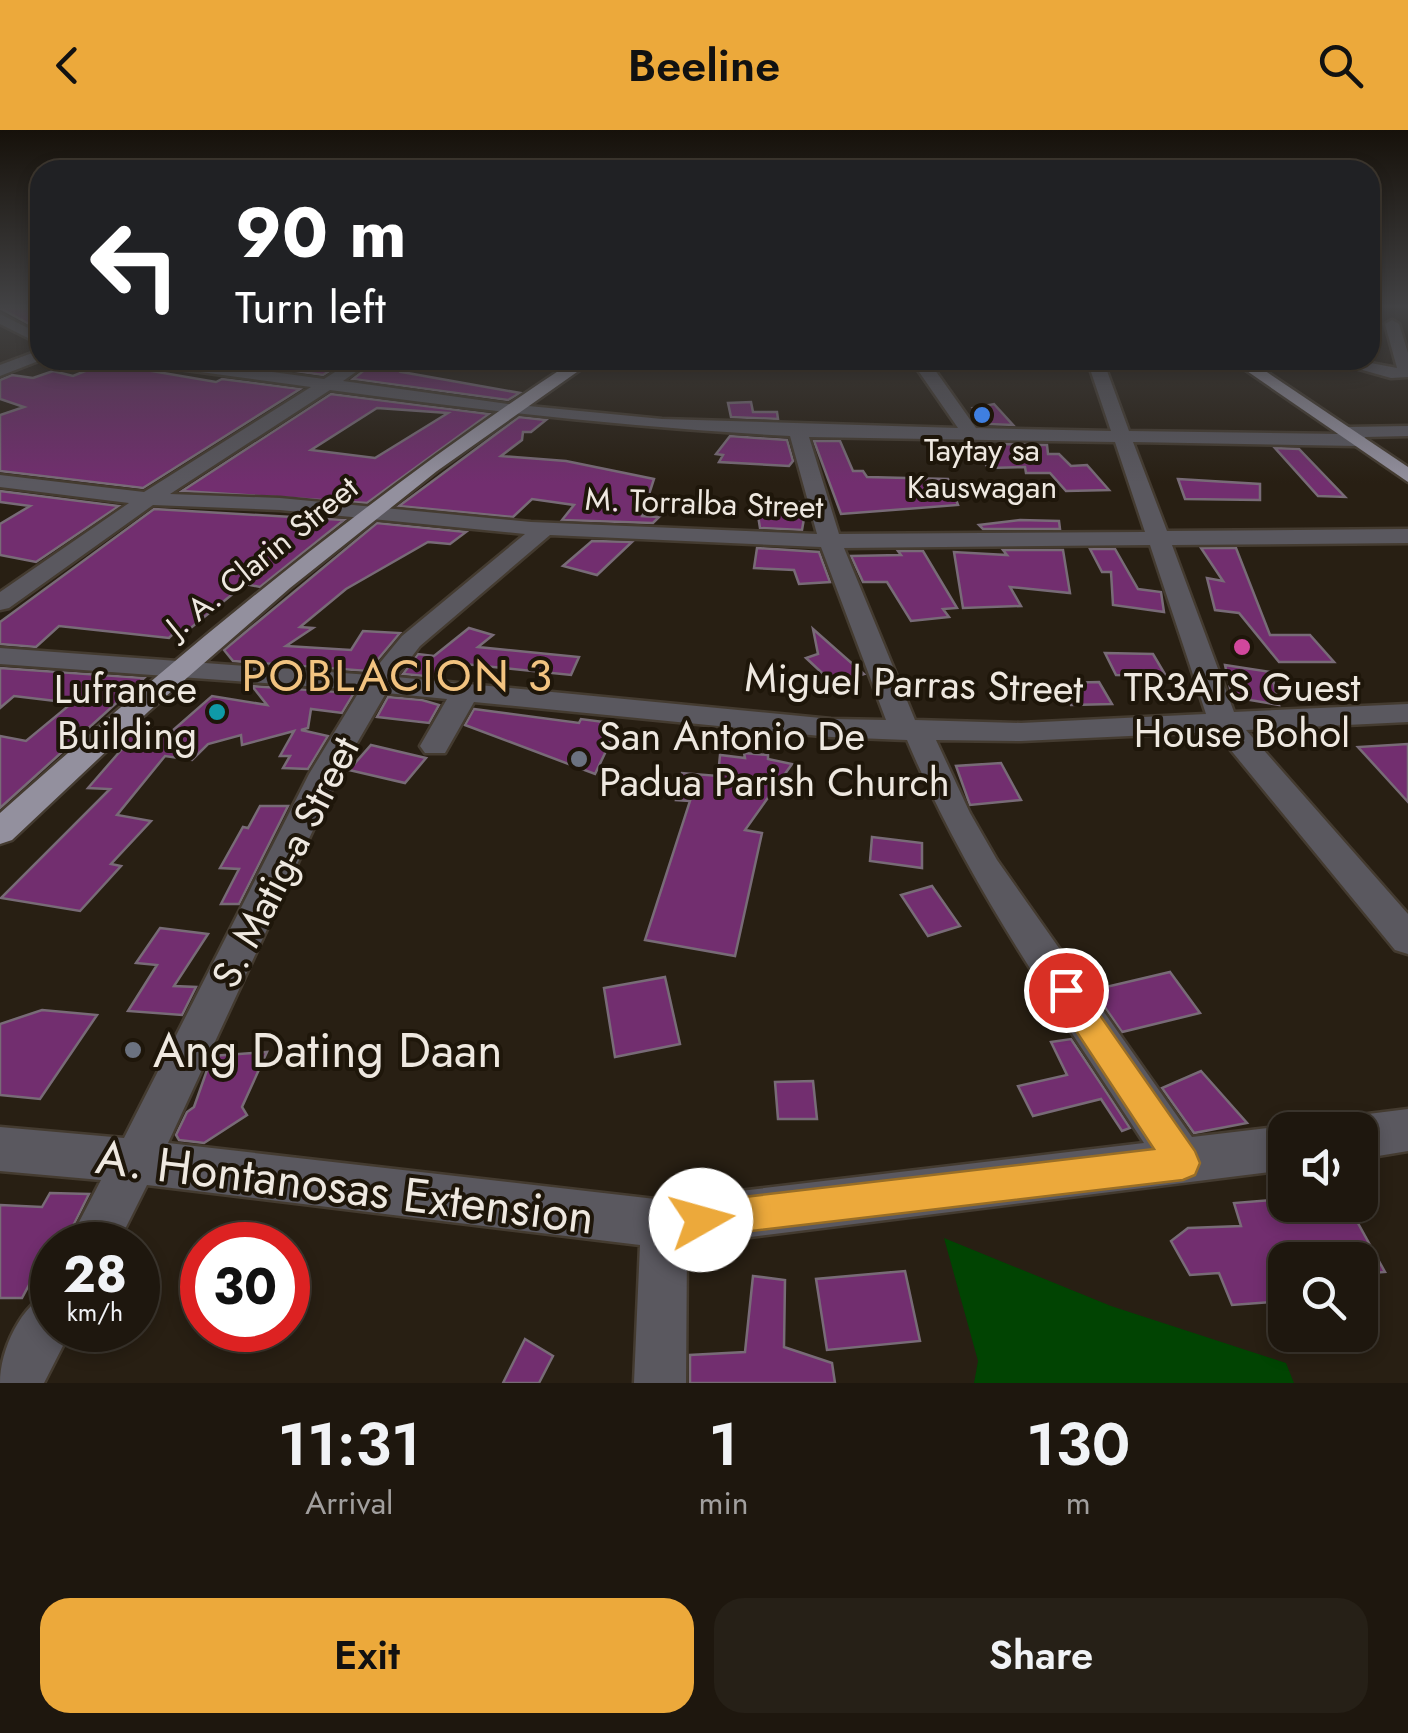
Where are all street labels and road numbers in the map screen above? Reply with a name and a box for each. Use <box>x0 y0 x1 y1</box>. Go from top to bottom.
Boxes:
street label: J. A. Clarin Street <box>153 465 368 651</box>
street label: M. Torralba Street <box>584 476 824 530</box>
street label: Miguel Parras Street <box>744 648 1085 718</box>
street label: S. Matig-a Street <box>197 726 374 998</box>
street label: A. Hontanosas Extension <box>92 1122 598 1252</box>

